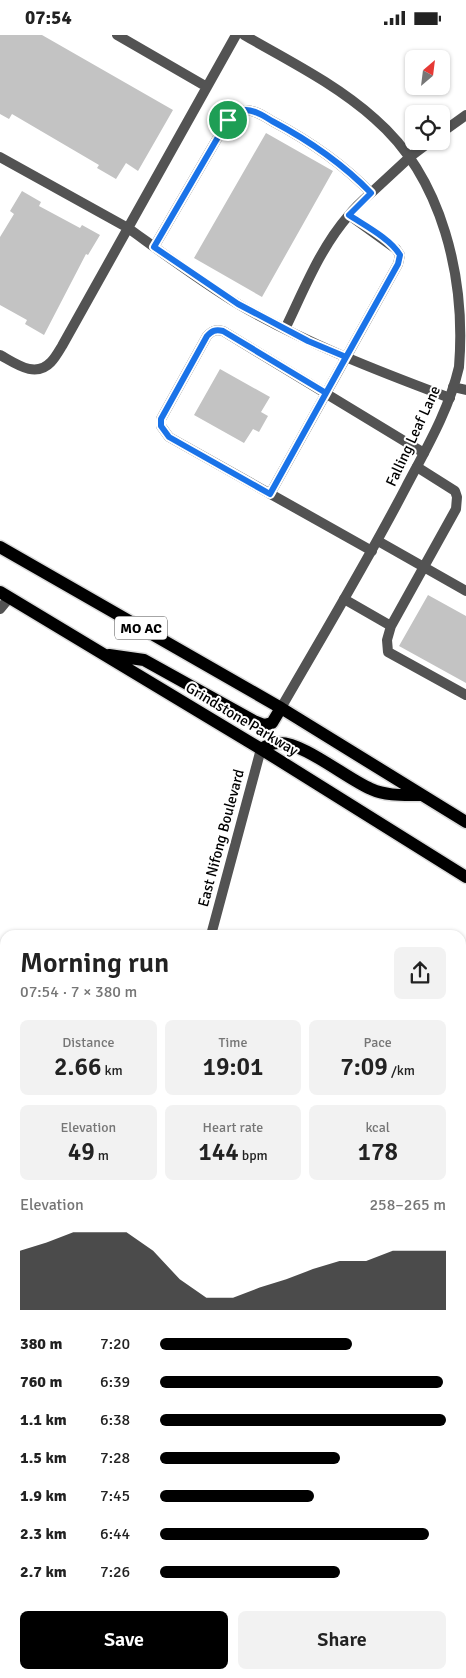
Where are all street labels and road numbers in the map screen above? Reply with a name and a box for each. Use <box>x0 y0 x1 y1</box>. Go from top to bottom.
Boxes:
street label: Falling Leaf Lane <box>382 383 444 489</box>
road number: MO AC <box>115 617 167 639</box>
street label: Grindstone Parkway <box>182 678 302 760</box>
street label: East Nifong Boulevard <box>194 767 248 909</box>

